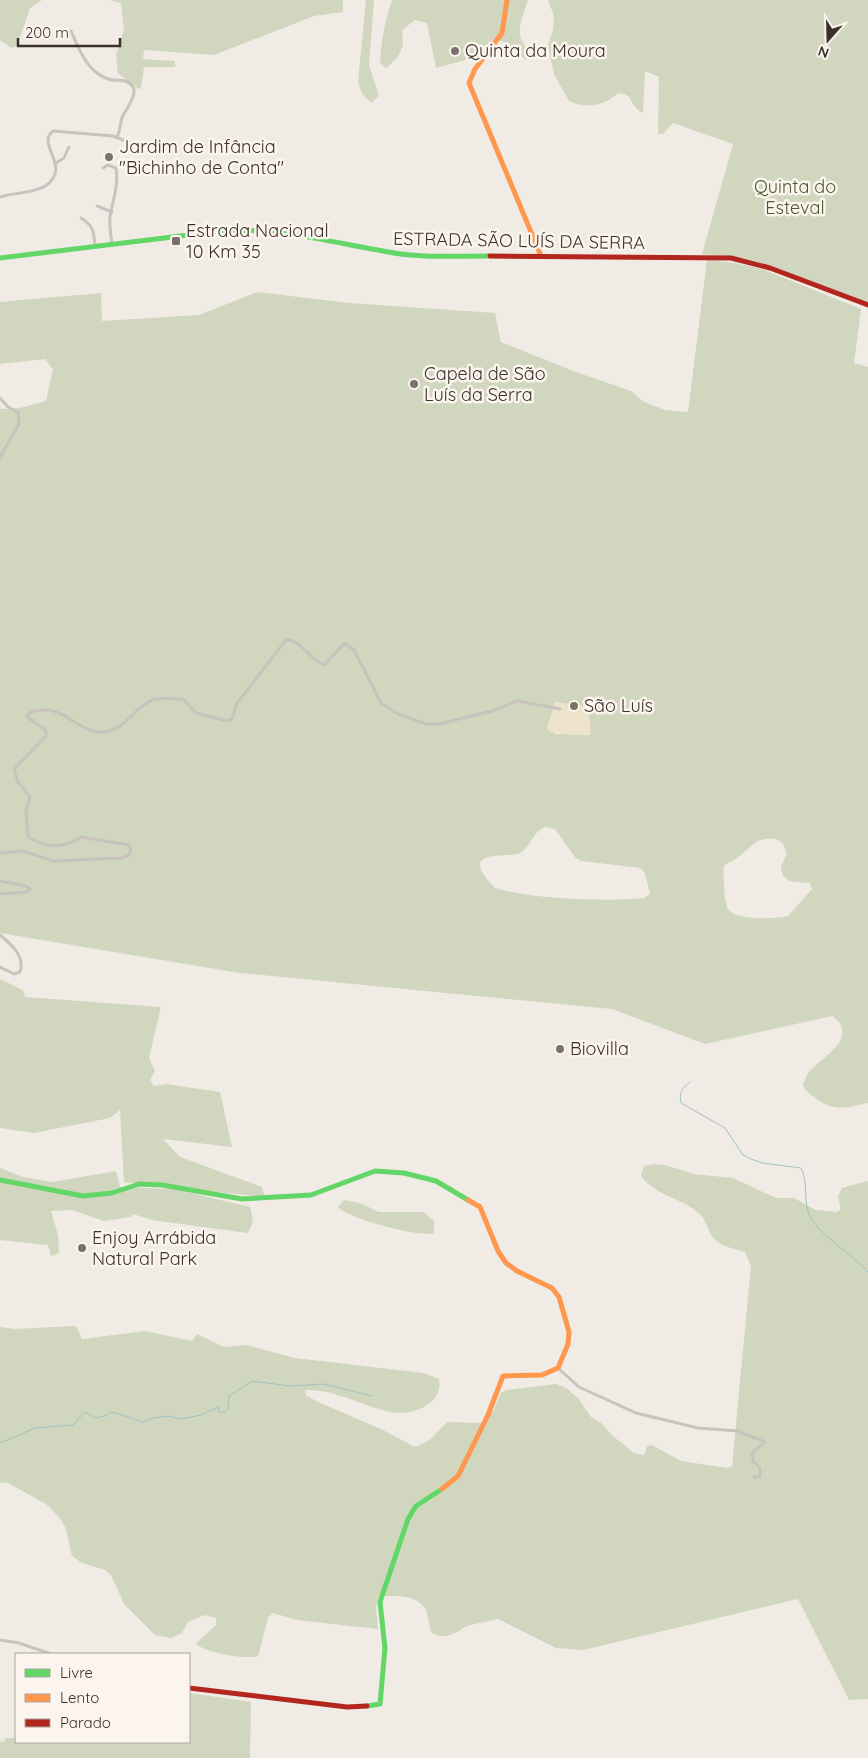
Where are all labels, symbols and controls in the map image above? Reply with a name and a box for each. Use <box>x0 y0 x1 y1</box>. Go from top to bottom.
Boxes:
scale bar <box>18 15 120 47</box>
north arrow <box>803 15 853 65</box>
text: 200 m <box>25 23 69 42</box>
place label: Quinta da Moura <box>465 39 606 62</box>
text: N <box>816 42 831 62</box>
marker: Quinta da Moura <box>449 45 461 57</box>
place label: Jardim de Infância "Bichinho de Conta" <box>119 135 284 179</box>
marker: Jardim de Infância "Bichinho de Conta" <box>103 151 115 163</box>
park label: Quinta do Esteval <box>754 175 836 219</box>
place label: Estrada Nacional 10 Km 35 <box>186 219 329 263</box>
street label: ESTRADA SÃO LUÍS DA SERRA <box>393 227 645 254</box>
marker: Estrada Nacional 10 Km 35 <box>170 235 182 247</box>
place label: Capela de São Luís da Serra <box>424 362 546 406</box>
marker: Capela de São Luís da Serra <box>408 378 420 390</box>
place label: São Luís <box>584 694 653 717</box>
marker: São Luís <box>568 700 580 712</box>
place label: Biovilla <box>570 1037 629 1060</box>
marker: Biovilla <box>554 1043 566 1055</box>
place label: Enjoy Arrábida Natural Park <box>92 1226 216 1270</box>
marker: Enjoy Arrábida Natural Park <box>76 1242 88 1254</box>
legend <box>15 1653 190 1743</box>
text: Livre <box>60 1663 93 1682</box>
text: Lento <box>60 1688 99 1707</box>
text: Parado <box>60 1713 111 1732</box>

